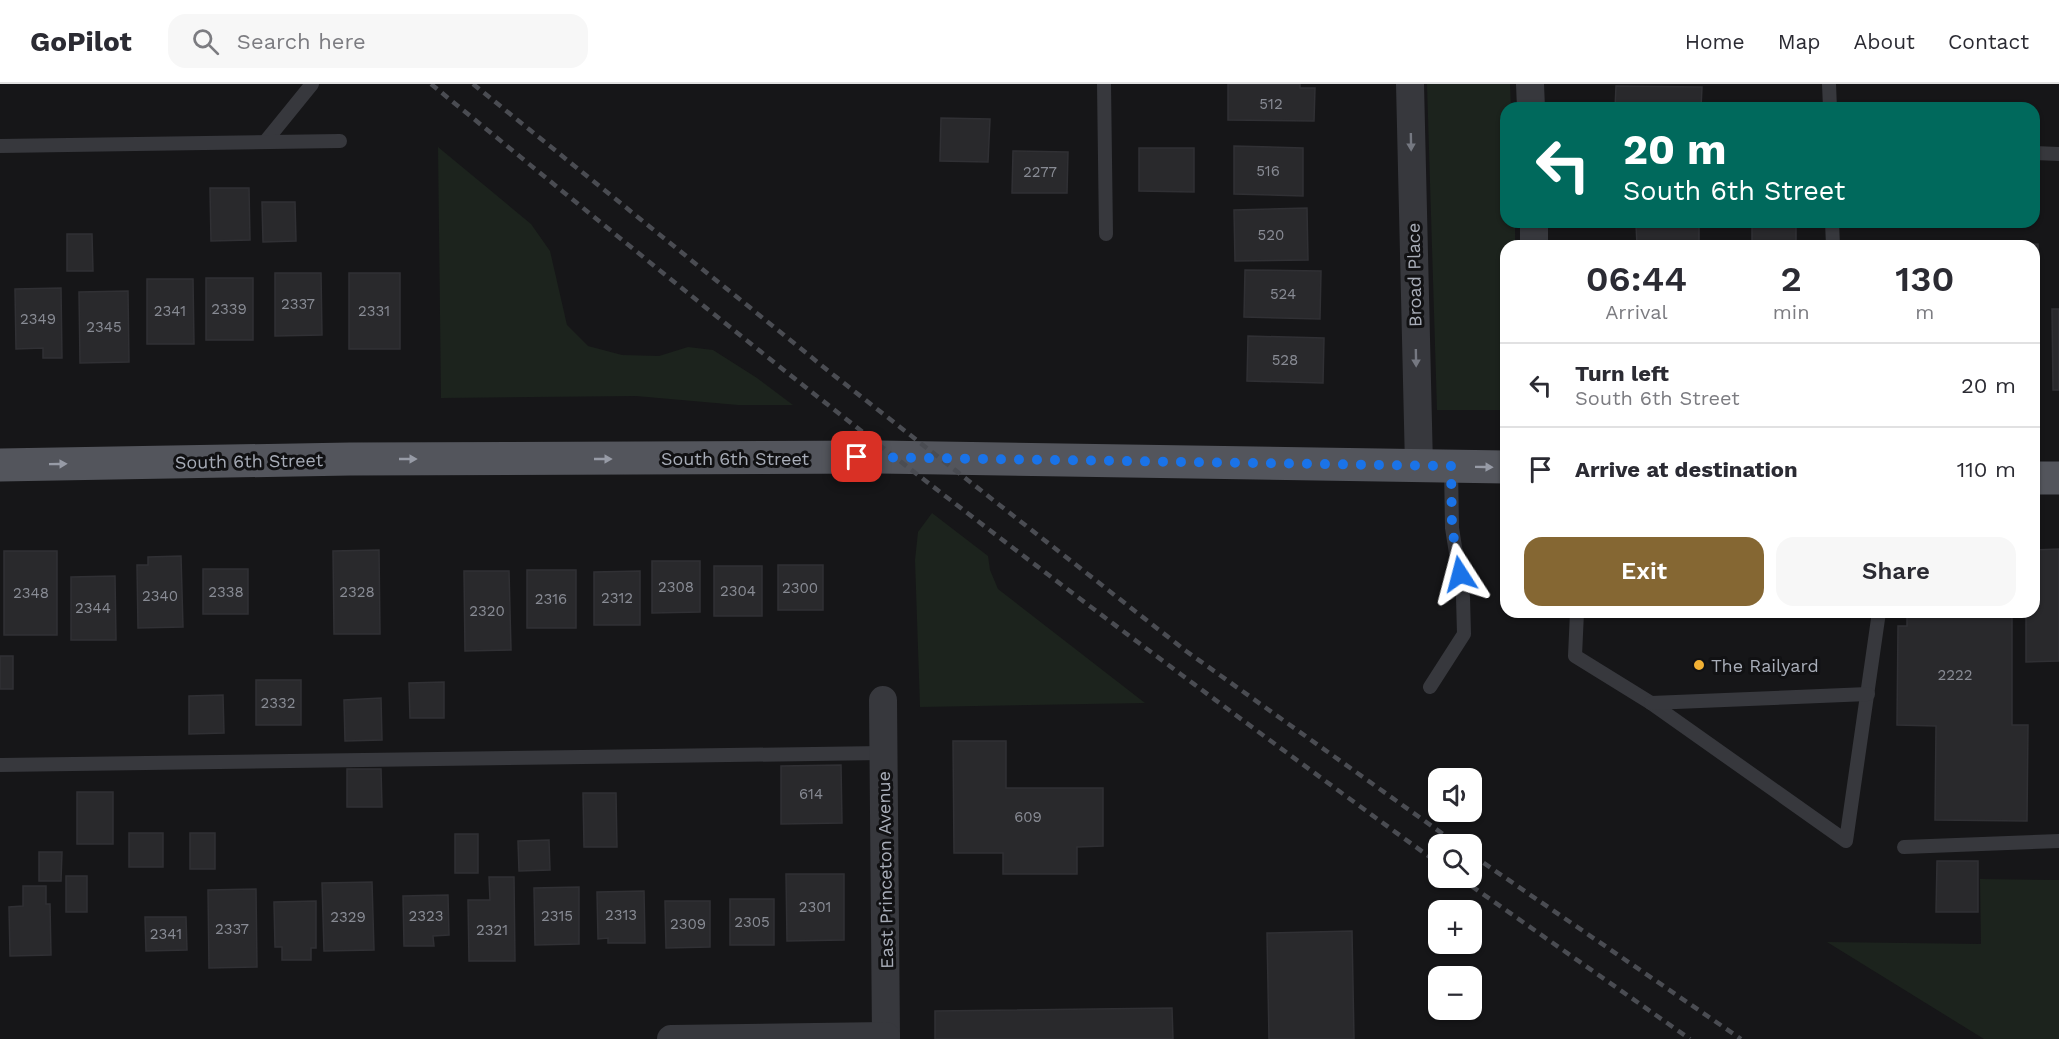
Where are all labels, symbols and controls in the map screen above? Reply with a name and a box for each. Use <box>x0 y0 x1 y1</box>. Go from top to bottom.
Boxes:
search box <box>168 14 588 68</box>
text: GoPilot <box>30 25 132 58</box>
icon: search <box>189 25 222 58</box>
text: Search here <box>237 29 366 54</box>
text: Home <box>1685 29 1745 54</box>
text: Map <box>1778 29 1821 54</box>
text: About <box>1854 29 1915 54</box>
text: Contact <box>1948 29 2029 54</box>
house number: 512 <box>1259 95 1283 113</box>
text: 20 m <box>1623 125 1727 174</box>
icon: left <box>1524 126 1602 204</box>
one-way arrow <box>1406 133 1416 152</box>
house number: 516 <box>1256 162 1280 180</box>
house number: 2277 <box>1023 163 1057 181</box>
text: South 6th Street <box>1623 175 1845 207</box>
street label: Broad Place <box>1403 223 1425 327</box>
house number: 520 <box>1258 226 1284 244</box>
text: 06:44 <box>1586 258 1687 300</box>
text: 2 <box>1780 258 1802 300</box>
text: 130 <box>1895 258 1954 300</box>
house number: 524 <box>1270 285 1296 303</box>
house number: 2337 <box>281 295 315 313</box>
house number: 2339 <box>211 300 247 318</box>
text: Arrival <box>1605 300 1668 324</box>
text: min <box>1773 300 1810 324</box>
text: m <box>1915 300 1934 324</box>
house number: 2341 <box>154 302 186 320</box>
house number: 2331 <box>358 302 390 320</box>
house number: 2349 <box>20 310 56 328</box>
house number: 2345 <box>86 318 122 336</box>
one-way arrow <box>1412 349 1421 368</box>
house number: 528 <box>1272 351 1298 369</box>
text: Turn left <box>1575 361 1669 386</box>
icon: left <box>1524 369 1557 402</box>
text: 20 m <box>1961 373 2016 398</box>
text: South 6th Street <box>1575 386 1740 410</box>
pin <box>831 431 882 482</box>
icon: arrive <box>840 440 873 473</box>
street label: South 6th Street <box>661 448 810 469</box>
street label: South 6th Street <box>175 449 324 473</box>
icon: arrive <box>1524 453 1557 486</box>
one-way arrow <box>399 454 418 464</box>
one-way arrow <box>594 454 613 464</box>
text: Arrive at destination <box>1575 457 1798 482</box>
text: 110 m <box>1957 457 2016 482</box>
one-way arrow <box>49 459 68 469</box>
one-way arrow <box>1474 462 1493 472</box>
button: Exit <box>1524 537 1764 606</box>
button: Share <box>1776 537 2016 606</box>
position arrow <box>1428 542 1492 606</box>
house number: 2308 <box>658 578 694 596</box>
house number: 2300 <box>782 579 818 597</box>
house number: 2304 <box>720 582 756 600</box>
house number: 2338 <box>208 583 244 601</box>
house number: 2328 <box>339 583 375 601</box>
house number: 2348 <box>13 584 49 602</box>
house number: 2340 <box>142 587 178 605</box>
house number: 2312 <box>601 589 633 607</box>
house number: 2316 <box>535 590 567 608</box>
house number: 2344 <box>75 599 111 617</box>
house number: 2320 <box>469 602 505 620</box>
place label: The Railyard <box>1711 655 1819 676</box>
marker: The Railyard <box>1692 658 1706 672</box>
house number: 2222 <box>1938 666 1972 684</box>
house number: 2332 <box>261 694 295 712</box>
map controls <box>1428 768 1482 1020</box>
button: sound <box>1428 768 1482 822</box>
street label: East Princeton Avenue <box>873 771 897 969</box>
house number: 614 <box>799 785 823 803</box>
house number: 609 <box>1014 808 1042 826</box>
button: search <box>1428 834 1482 888</box>
house number: 2301 <box>799 898 831 916</box>
button: + <box>1428 900 1482 954</box>
house number: 2313 <box>605 906 637 924</box>
house number: 2323 <box>409 907 443 925</box>
house number: 2315 <box>541 907 573 925</box>
house number: 2329 <box>330 908 366 926</box>
house number: 2305 <box>734 913 770 931</box>
house number: 2309 <box>670 915 706 933</box>
house number: 2337 <box>215 920 249 938</box>
house number: 2321 <box>476 921 508 939</box>
house number: 2341 <box>150 925 182 943</box>
button: − <box>1428 966 1482 1020</box>

